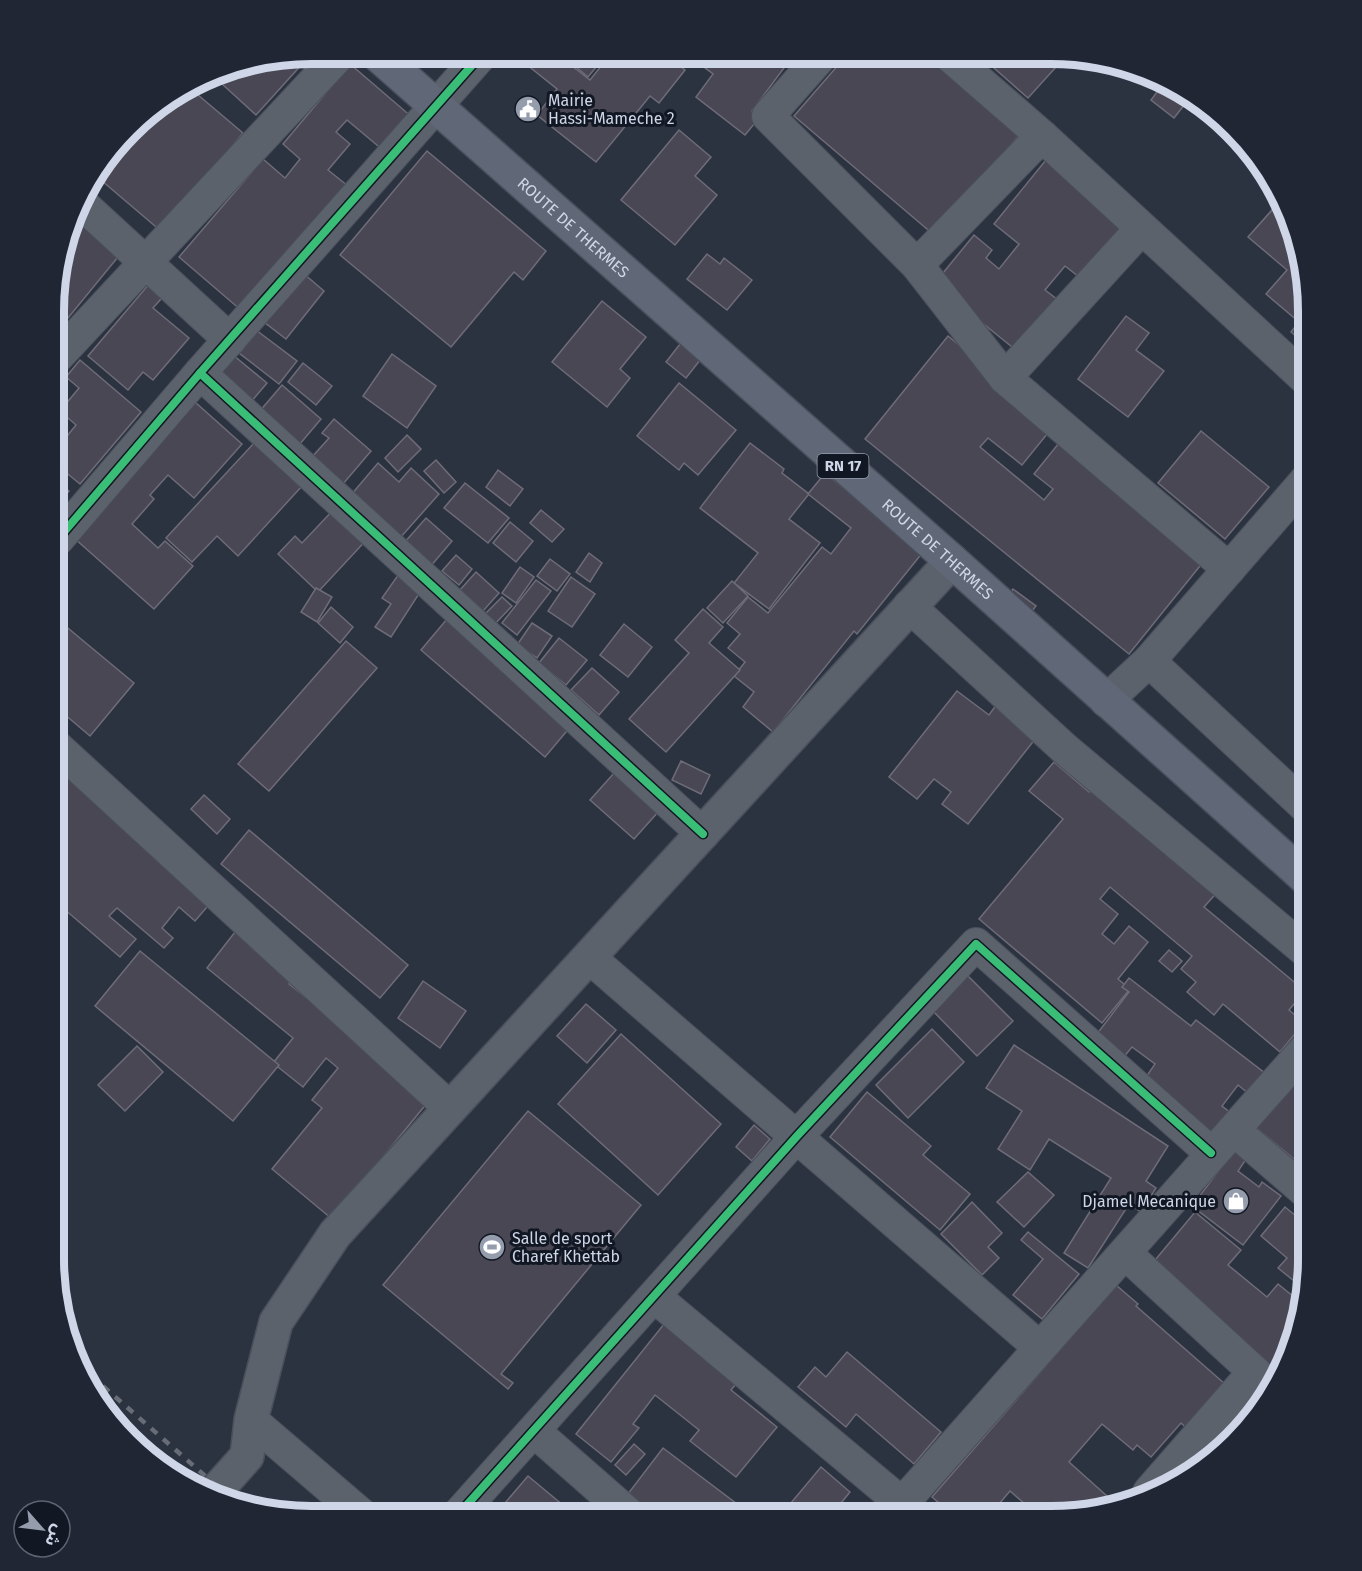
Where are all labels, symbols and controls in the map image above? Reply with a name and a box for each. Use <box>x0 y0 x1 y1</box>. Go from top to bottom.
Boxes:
place label: Mairie Hassi-Mameche 2 <box>548 91 675 128</box>
public building icon: Mairie Hassi-Mameche 2 <box>513 94 543 124</box>
street label: ROUTE DE THERMES <box>513 173 633 282</box>
road number: RN 17 <box>818 454 868 478</box>
street label: ROUTE DE THERMES <box>878 495 997 604</box>
shop icon: Djamel Mecanique <box>1221 1186 1251 1216</box>
place label: Djamel Mecanique <box>1082 1192 1216 1211</box>
place label: Salle de sport Charef Khettab <box>512 1229 620 1266</box>
sports icon: Salle de sport Charef Khettab <box>477 1232 507 1262</box>
north arrow <box>12 1499 72 1559</box>
text: ش <box>41 1522 68 1550</box>

